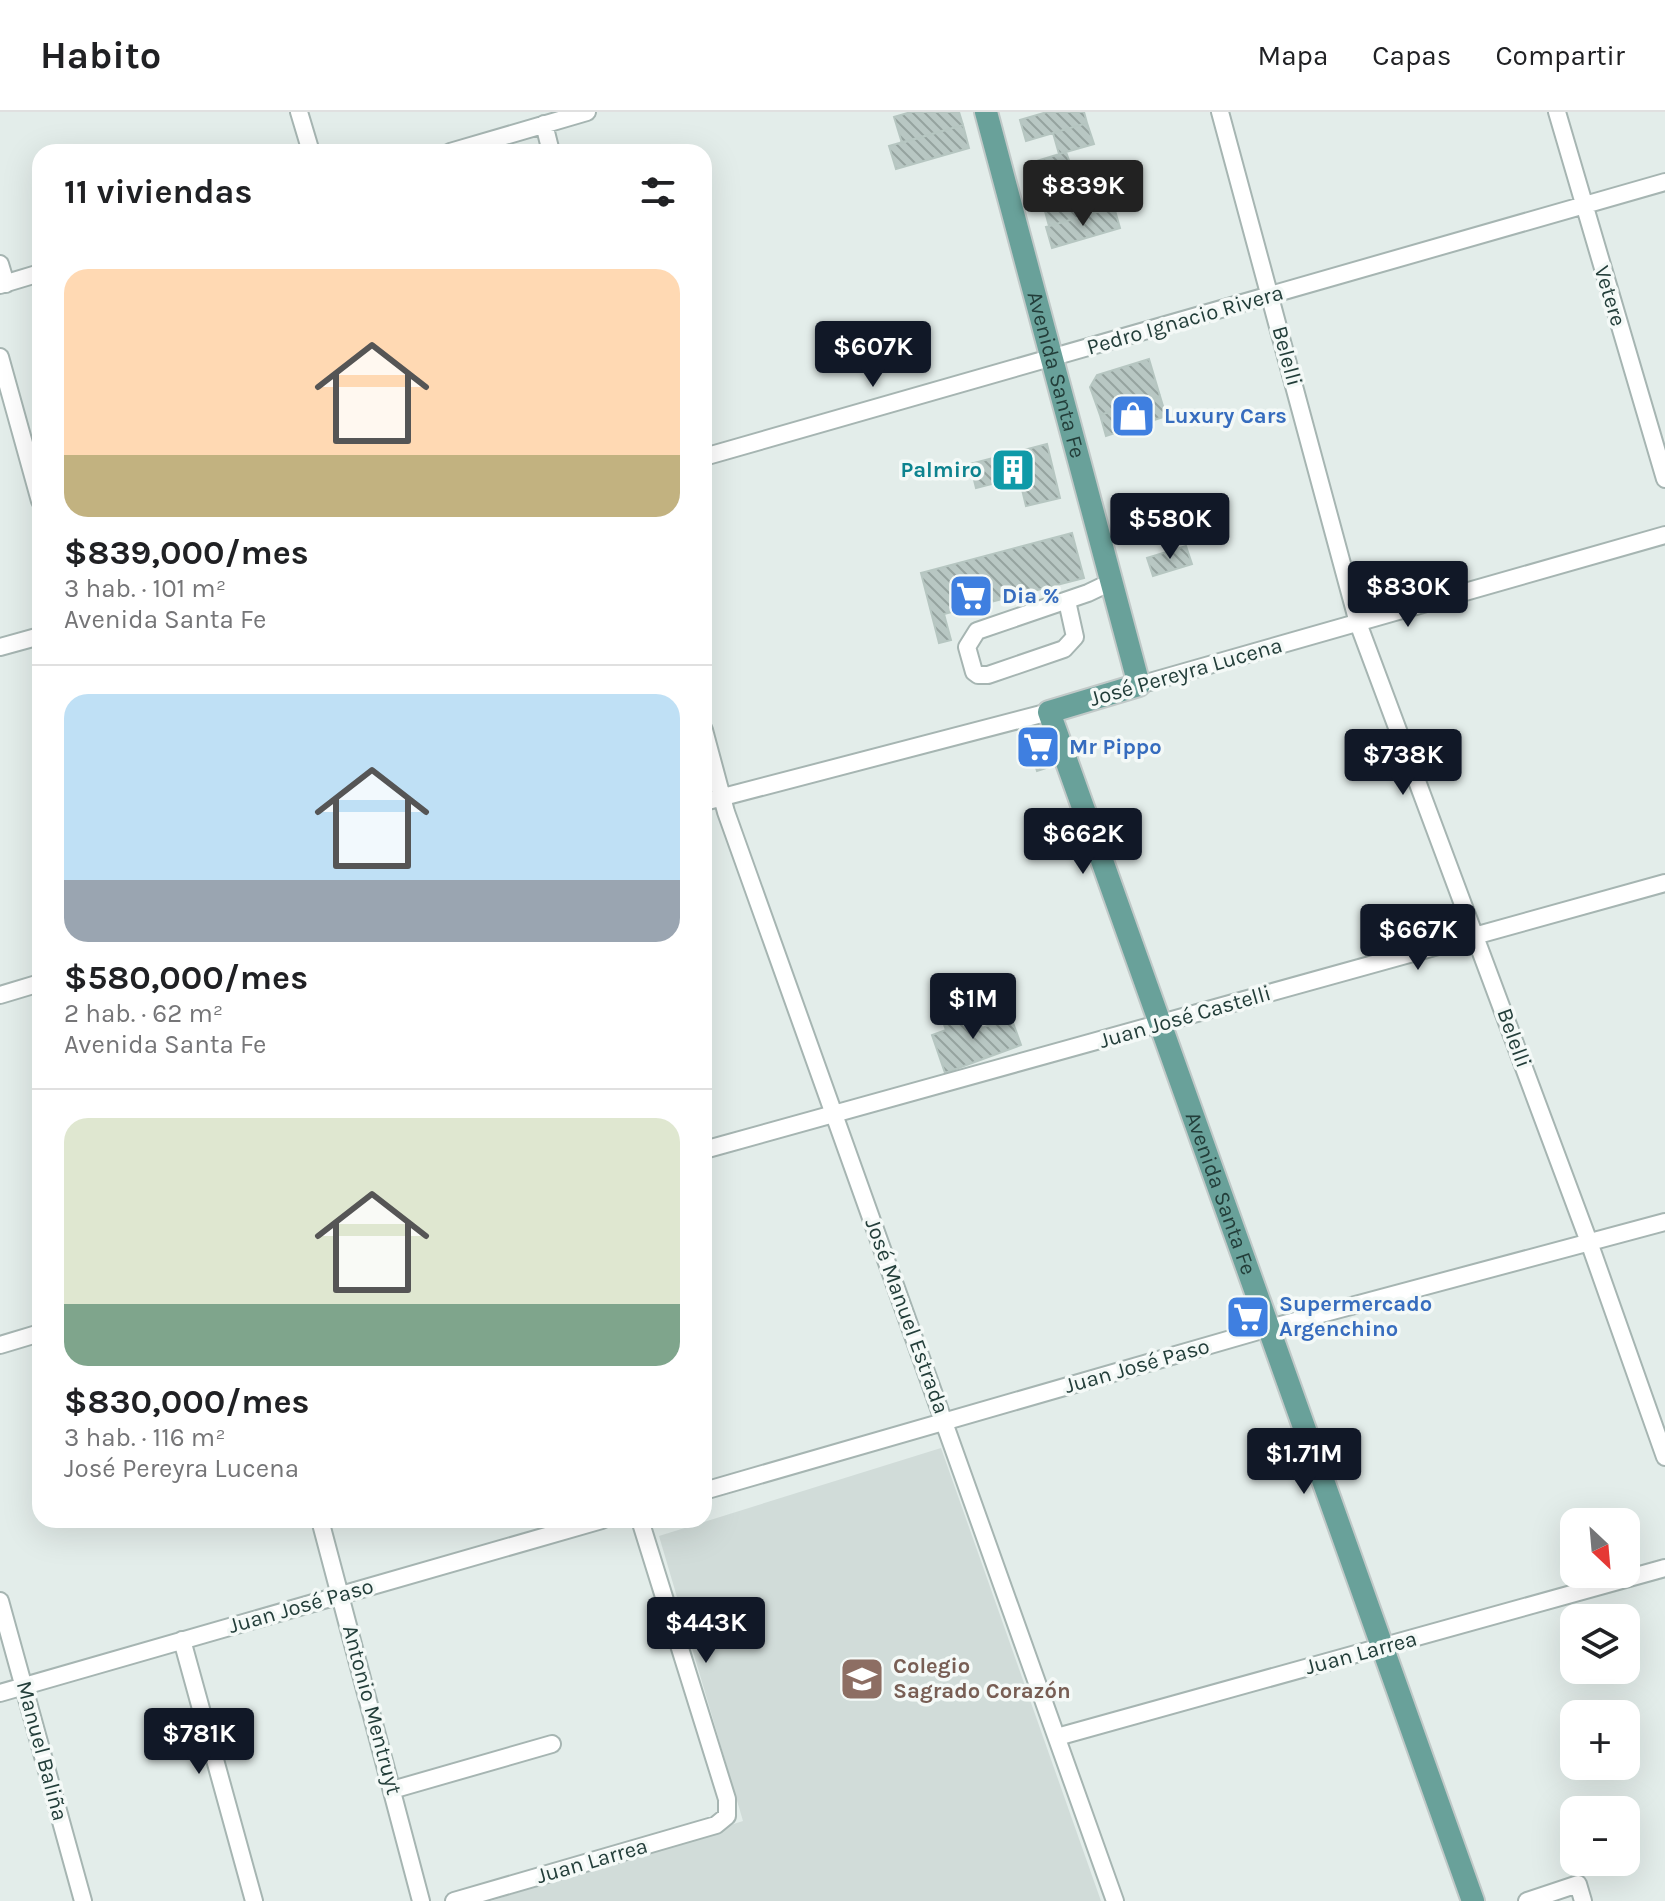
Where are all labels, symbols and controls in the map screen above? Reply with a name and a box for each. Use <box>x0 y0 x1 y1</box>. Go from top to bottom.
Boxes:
text: Habito <box>40 33 161 78</box>
text: Mapa <box>1257 39 1328 72</box>
text: Capas <box>1372 39 1451 72</box>
text: Compartir <box>1495 39 1625 72</box>
pin: $839K <box>1027 160 1139 228</box>
icon: filters <box>636 170 680 214</box>
text: $839K <box>1041 170 1125 201</box>
text: 11 viviendas <box>64 172 252 212</box>
street label: Vetere <box>1589 263 1631 329</box>
street label: Pedro Ignacio Rivera <box>1084 279 1286 361</box>
street label: Avenida Santa Fe <box>1022 289 1091 461</box>
icon: home <box>300 321 444 465</box>
pin: $607K <box>817 321 929 389</box>
street label: Belelli <box>1267 323 1307 389</box>
text: $607K <box>833 331 913 362</box>
shop icon: Luxury Cars <box>1109 392 1157 440</box>
place label: Luxury Cars <box>1164 403 1287 429</box>
building icon: Palmiro <box>989 446 1037 494</box>
place label: Palmiro <box>900 457 982 483</box>
pin: $580K <box>1114 493 1226 561</box>
text: $580K <box>1128 503 1212 534</box>
text: $839,000/mes <box>64 533 309 573</box>
pin: $830K <box>1352 561 1464 629</box>
text: $830K <box>1366 571 1450 602</box>
supermarket icon: Dia % <box>947 572 995 620</box>
text: 3 hab. · 101 m² <box>64 573 226 604</box>
place label: Dia % <box>1002 583 1060 609</box>
text: Avenida Santa Fe <box>64 604 266 635</box>
street label: José Pereyra Lucena <box>1087 632 1285 712</box>
supermarket icon: Mr Pippo <box>1014 723 1062 771</box>
pin: $738K <box>1347 729 1459 797</box>
place label: Mr Pippo <box>1069 734 1162 760</box>
text: $738K <box>1363 739 1443 770</box>
icon: home <box>300 746 444 890</box>
pin: $662K <box>1027 808 1139 876</box>
text: $662K <box>1042 818 1124 849</box>
pin: $667K <box>1362 904 1474 972</box>
text: $667K <box>1378 914 1458 945</box>
text: $580,000/mes <box>64 958 308 998</box>
pin: $1M <box>934 973 1012 1041</box>
street label: Juan José Castelli <box>1096 980 1274 1054</box>
text: $1M <box>948 983 998 1014</box>
text: 2 hab. · 62 m² <box>64 998 223 1029</box>
street label: Belelli <box>1491 1005 1537 1071</box>
text: Avenida Santa Fe <box>64 1029 266 1060</box>
street label: Avenida Santa Fe <box>1180 1108 1262 1278</box>
icon: home <box>300 1170 444 1314</box>
street label: José Manuel Estrada <box>859 1215 955 1417</box>
place label: Supermercado Argenchino <box>1279 1291 1432 1342</box>
supermarket icon: Supermercado Argenchino <box>1224 1293 1272 1341</box>
street label: Juan José Paso <box>1061 1333 1213 1399</box>
text: $830,000/mes <box>64 1382 309 1422</box>
text: 3 hab. · 116 m² <box>64 1422 226 1453</box>
pin: $1.71M <box>1239 1428 1369 1496</box>
text: $1.71M <box>1265 1438 1343 1469</box>
text: José Pereyra Lucena <box>64 1453 299 1484</box>
north arrow <box>1560 1508 1640 1588</box>
map controls <box>1560 1508 1640 1876</box>
street label: Juan José Paso <box>225 1573 377 1639</box>
pin: $443K <box>650 1597 762 1665</box>
button: layers <box>1560 1604 1640 1684</box>
text: $443K <box>665 1607 747 1638</box>
street label: Antonio Mentruyt <box>337 1622 407 1798</box>
street label: Juan Larrea <box>1302 1626 1420 1680</box>
place label: Colegio Sagrado Corazón <box>893 1653 1071 1704</box>
school or university icon: Colegio Sagrado Corazón <box>838 1655 886 1703</box>
street label: Manuel Baliña <box>11 1678 73 1824</box>
button: + <box>1560 1700 1640 1780</box>
pin: $781K <box>143 1708 255 1776</box>
text: $781K <box>162 1718 236 1749</box>
button: − <box>1560 1796 1640 1876</box>
street label: Juan Larrea <box>533 1833 651 1889</box>

